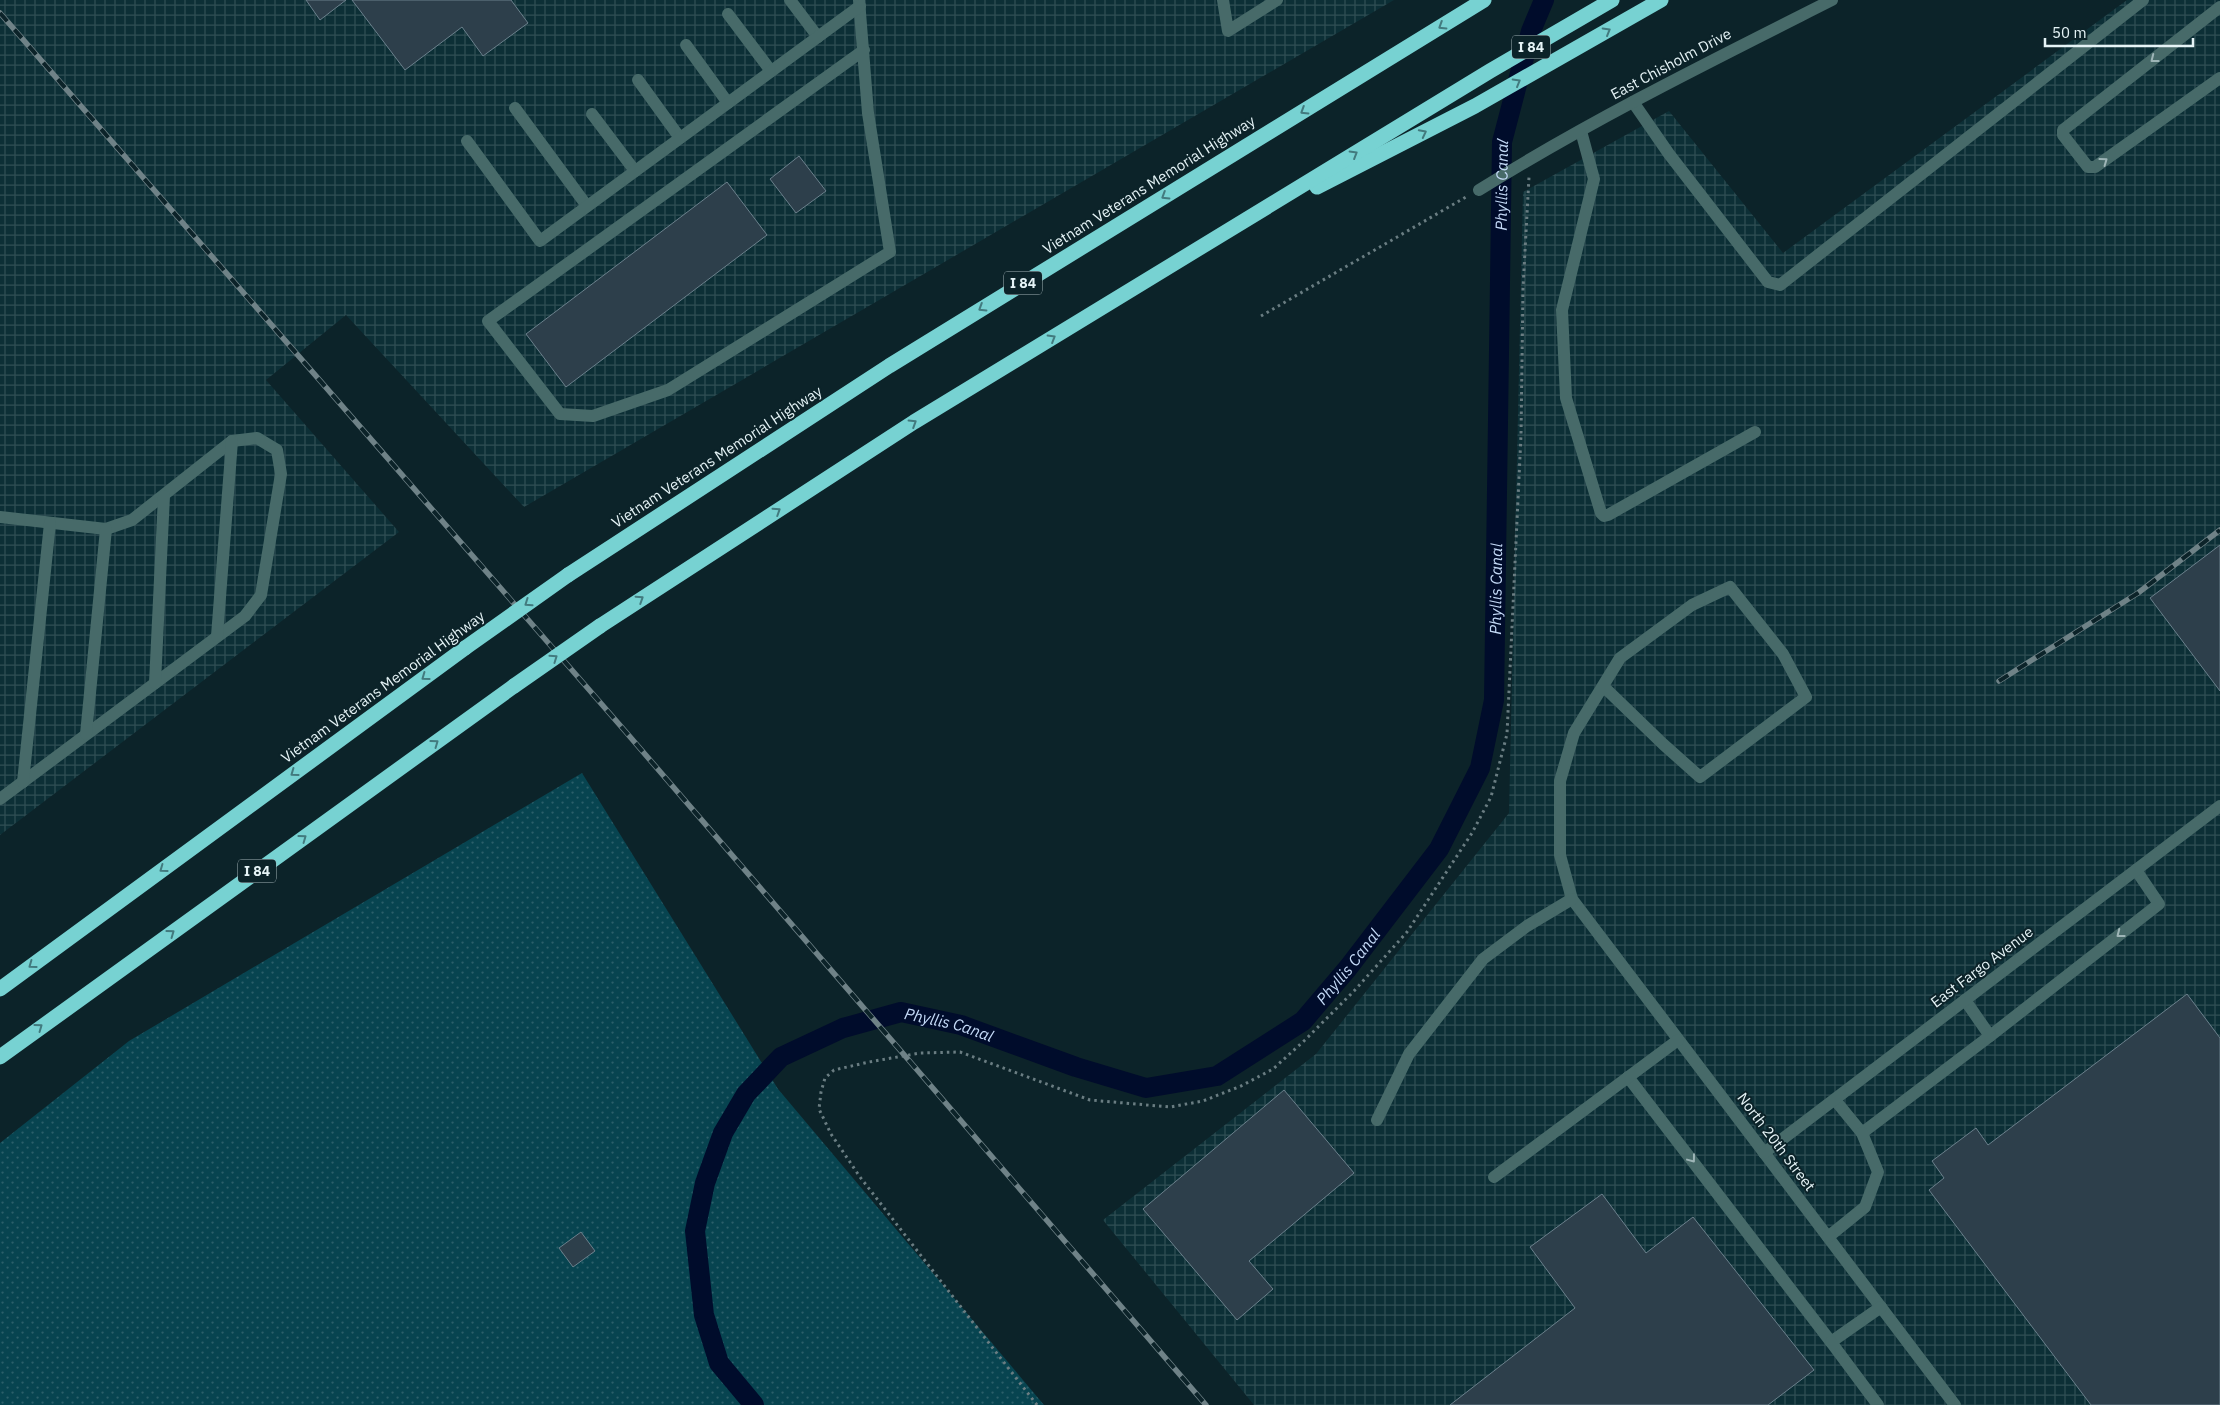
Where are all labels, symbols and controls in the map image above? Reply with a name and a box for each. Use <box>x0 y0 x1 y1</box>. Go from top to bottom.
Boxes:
scale bar <box>2045 15 2192 47</box>
one-way arrow <box>1438 19 1447 29</box>
text: 50 m <box>2052 23 2087 42</box>
street label: East Chisholm Drive <box>1607 24 1734 103</box>
one-way arrow <box>1602 27 1611 37</box>
road number: I 84 <box>1512 36 1550 58</box>
one-way arrow <box>2151 53 2160 61</box>
one-way arrow <box>1512 78 1521 88</box>
one-way arrow <box>1300 104 1309 114</box>
street label: Vietnam Veterans Memorial Highway <box>1039 111 1259 258</box>
one-way arrow <box>1418 129 1427 139</box>
water label: Phyllis Canal <box>1491 136 1513 231</box>
one-way arrow <box>1349 150 1358 160</box>
one-way arrow <box>2098 158 2108 167</box>
one-way arrow <box>1162 189 1171 199</box>
road number: I 84 <box>1004 272 1042 294</box>
one-way arrow <box>979 302 988 312</box>
one-way arrow <box>1047 335 1056 344</box>
street label: Vietnam Veterans Memorial Highway <box>608 381 826 532</box>
one-way arrow <box>908 419 917 429</box>
one-way arrow <box>771 508 781 517</box>
water label: Phyllis Canal <box>1485 542 1506 635</box>
one-way arrow <box>635 596 644 605</box>
one-way arrow <box>524 597 534 606</box>
street label: Vietnam Veterans Memorial Highway <box>277 606 489 767</box>
one-way arrow <box>548 655 558 664</box>
one-way arrow <box>421 671 431 680</box>
one-way arrow <box>429 740 439 749</box>
one-way arrow <box>290 767 300 776</box>
one-way arrow <box>297 835 307 844</box>
road number: I 84 <box>238 859 276 882</box>
one-way arrow <box>159 863 169 872</box>
street label: East Fargo Avenue <box>1927 922 2037 1011</box>
water label: Phyllis Canal <box>1311 924 1385 1009</box>
one-way arrow <box>2116 928 2126 937</box>
one-way arrow <box>165 930 175 939</box>
one-way arrow <box>28 959 38 968</box>
water label: Phyllis Canal <box>903 1003 997 1046</box>
one-way arrow <box>33 1025 42 1033</box>
street label: North 20th Street <box>1733 1089 1820 1195</box>
one-way arrow <box>1686 1153 1694 1162</box>

